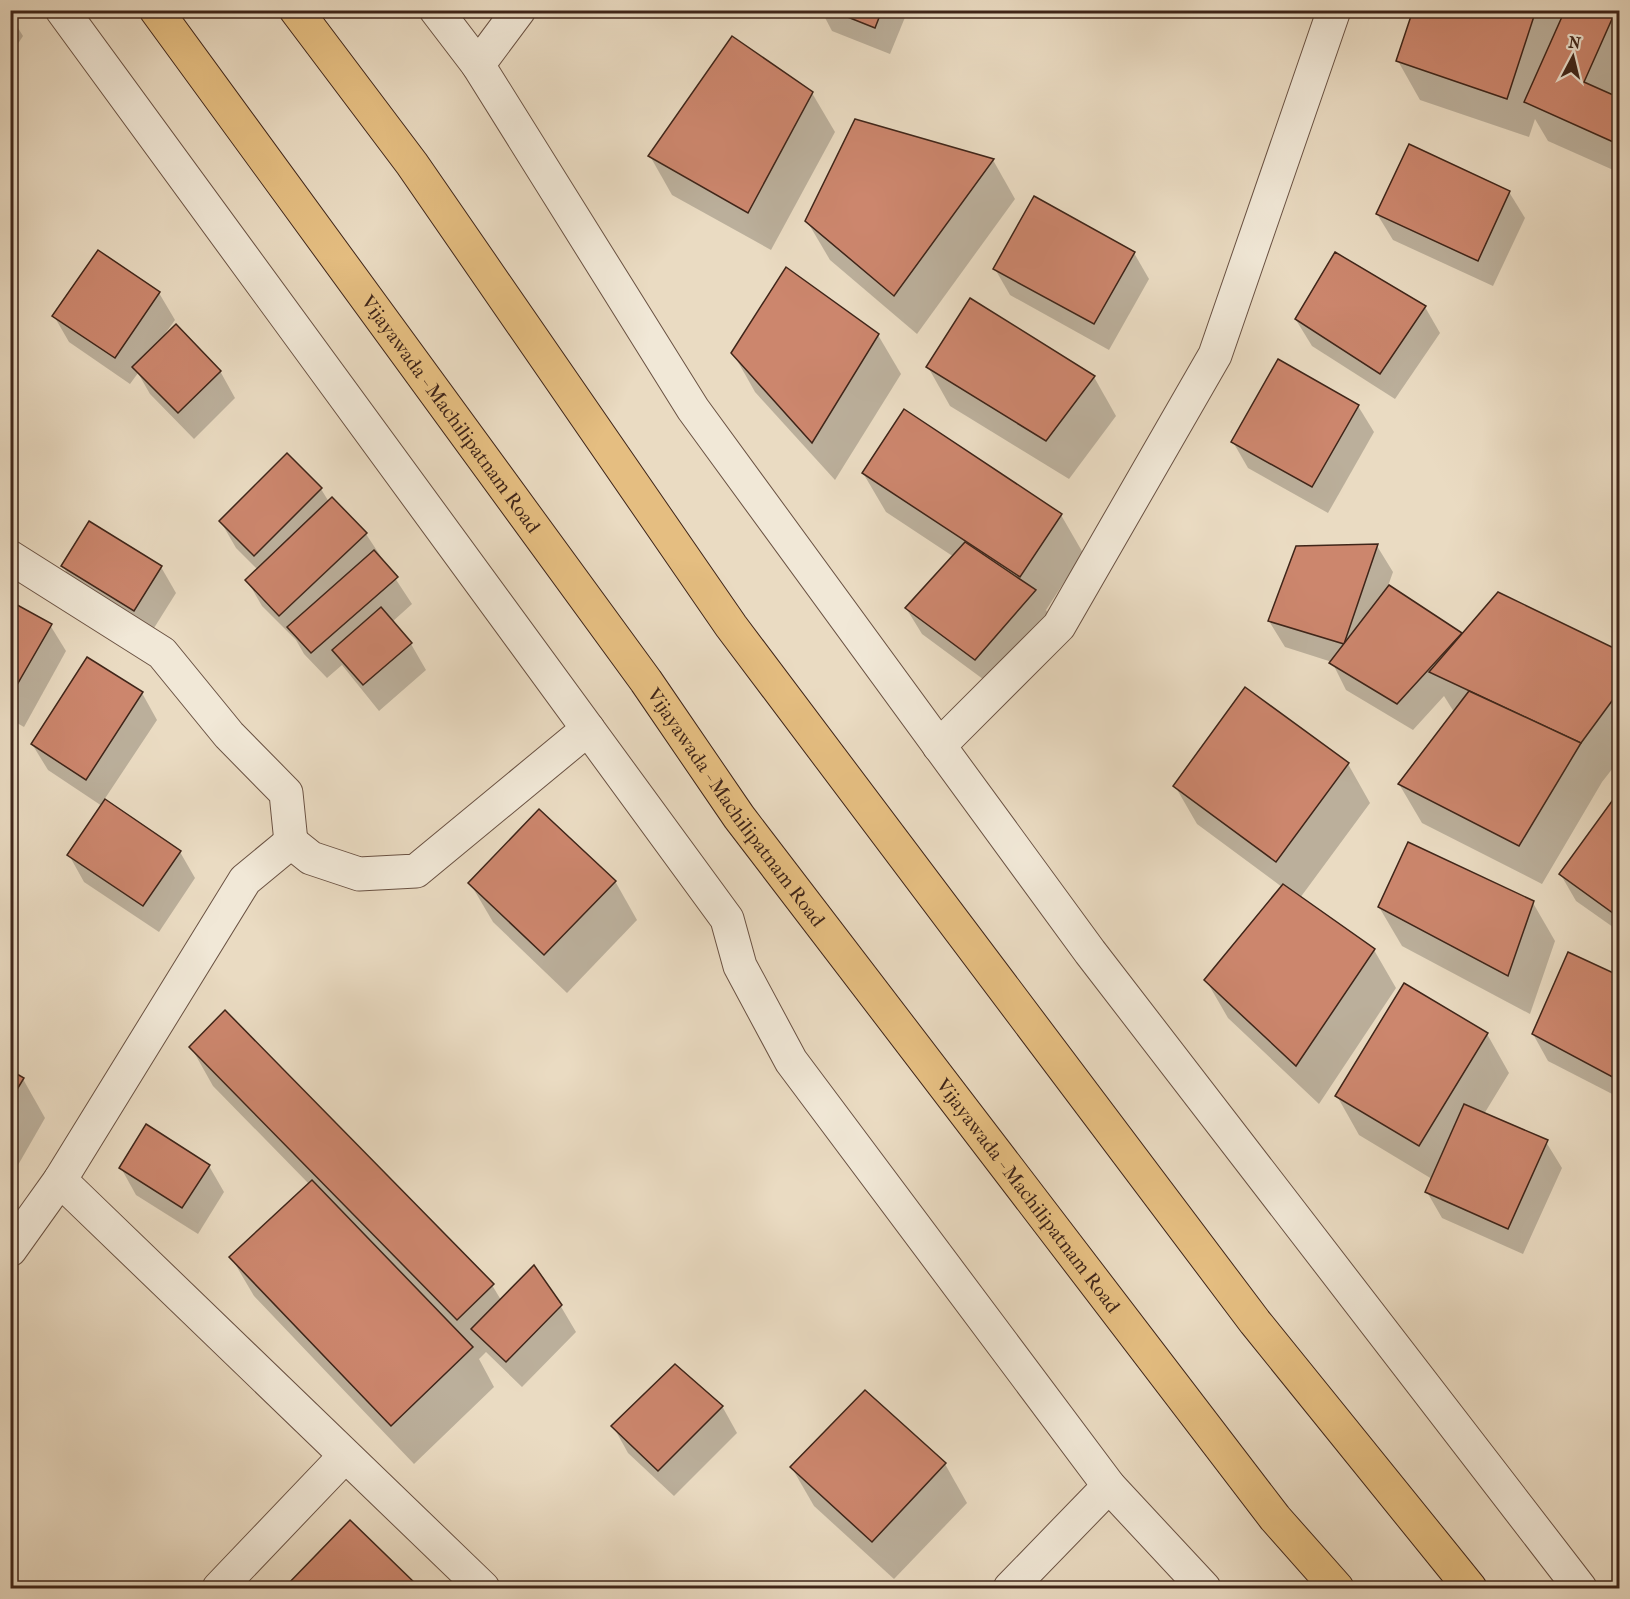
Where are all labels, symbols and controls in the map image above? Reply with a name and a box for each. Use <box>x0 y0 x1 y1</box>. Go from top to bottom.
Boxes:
north arrow <box>1543 27 1603 87</box>
text: N <box>1568 32 1583 53</box>
street label: Vijayawada - Machilipatnam Road <box>356 290 546 538</box>
street label: Vijayawada - Machilipatnam Road <box>642 683 831 932</box>
street label: Vijayawada - Machilipatnam Road <box>931 1073 1126 1318</box>

